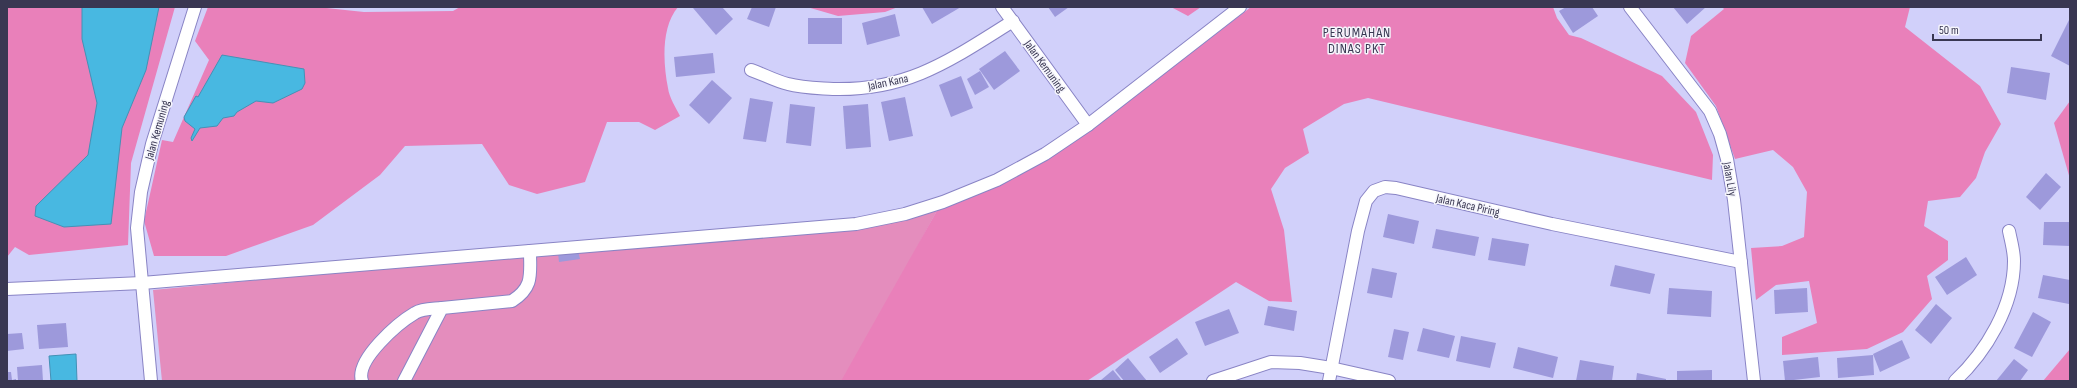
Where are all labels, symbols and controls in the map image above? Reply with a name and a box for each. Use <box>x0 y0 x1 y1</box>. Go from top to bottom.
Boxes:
scale bar <box>1933 16 2041 42</box>
text: 50 m <box>1939 23 1959 38</box>
district label: PERUMAHAN DINAS PKT <box>1323 24 1391 57</box>
street label: Jalan Kemuning <box>1020 36 1069 96</box>
street label: Jalan Kana <box>866 71 910 94</box>
street label: Jalan Kemuning <box>142 99 173 163</box>
street label: Jalan Lily <box>1719 160 1740 198</box>
street label: Jalan Kaca Piring <box>1434 191 1501 220</box>

